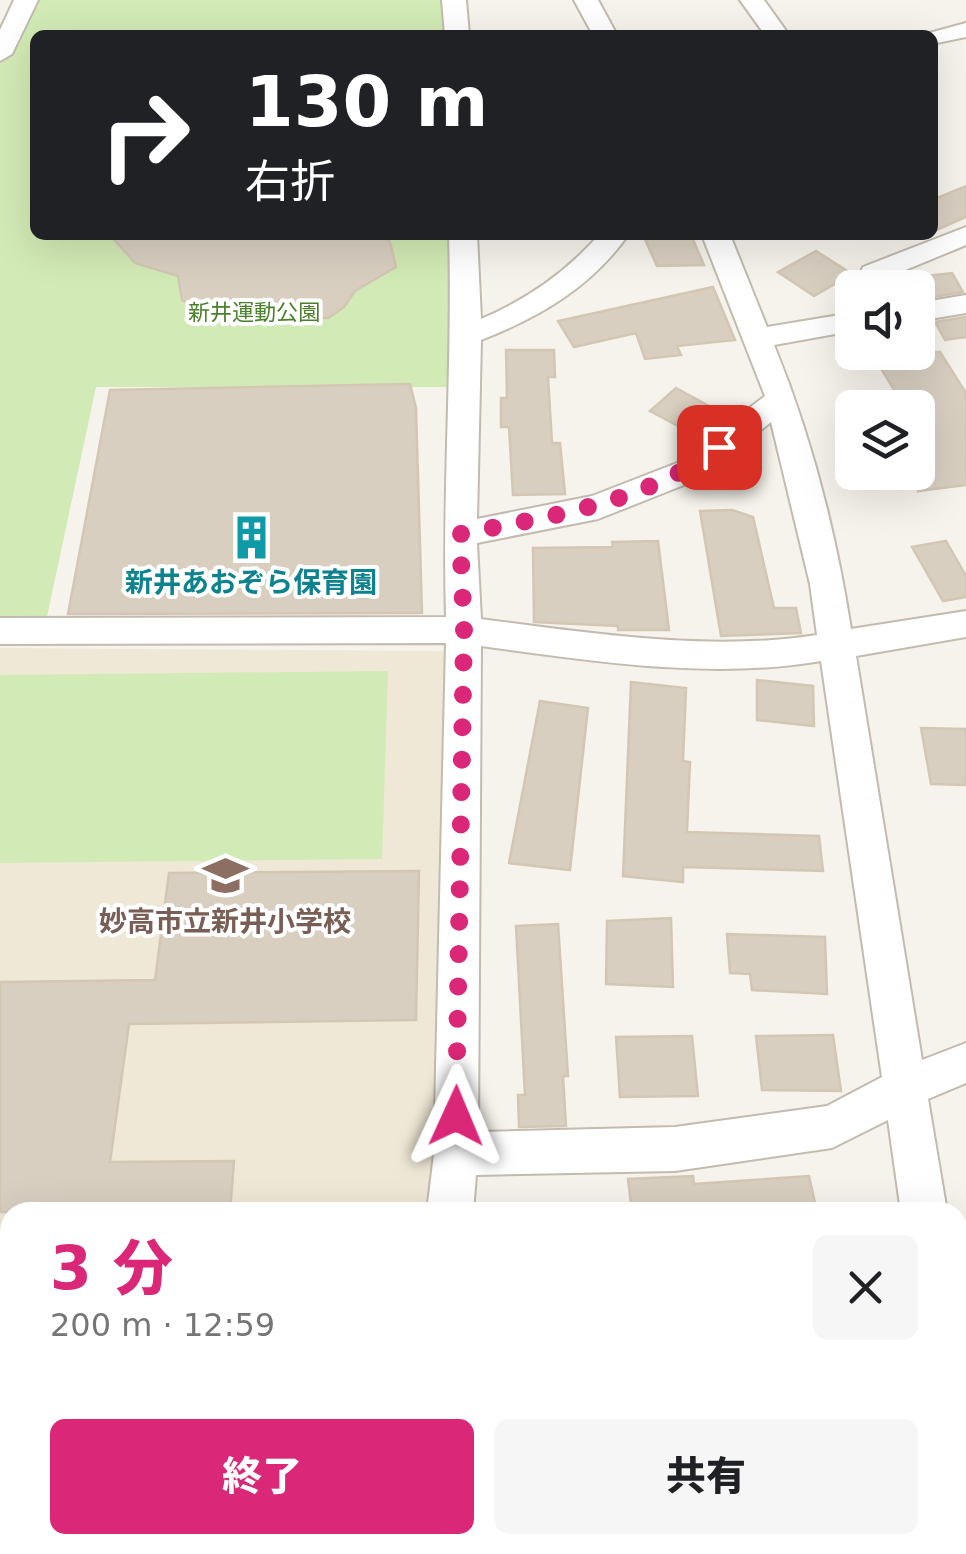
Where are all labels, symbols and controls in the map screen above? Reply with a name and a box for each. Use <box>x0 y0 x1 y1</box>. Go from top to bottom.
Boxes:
text: 130 m <box>245 61 488 143</box>
icon: right <box>80 70 210 200</box>
text: 右折 <box>245 155 335 208</box>
map controls <box>835 270 935 490</box>
button: sound <box>835 270 935 370</box>
park label: 新井運動公園 <box>188 300 320 325</box>
button: layers <box>835 390 935 490</box>
pin <box>677 405 762 490</box>
icon: arrive <box>692 420 747 475</box>
building icon: 新井あおぞら保育園 <box>227 513 275 561</box>
place label: 新井あおぞら保育園 <box>125 566 377 599</box>
school or university icon: 妙高市立新井小学校 <box>201 852 249 900</box>
place label: 妙高市立新井小学校 <box>99 905 351 938</box>
position arrow <box>404 1064 508 1168</box>
text: 3 分 <box>50 1233 173 1303</box>
button: close <box>813 1235 918 1340</box>
text: 200 m · 12:59 <box>50 1306 275 1344</box>
button: 終了 <box>50 1419 474 1534</box>
button: 共有 <box>494 1419 918 1534</box>

